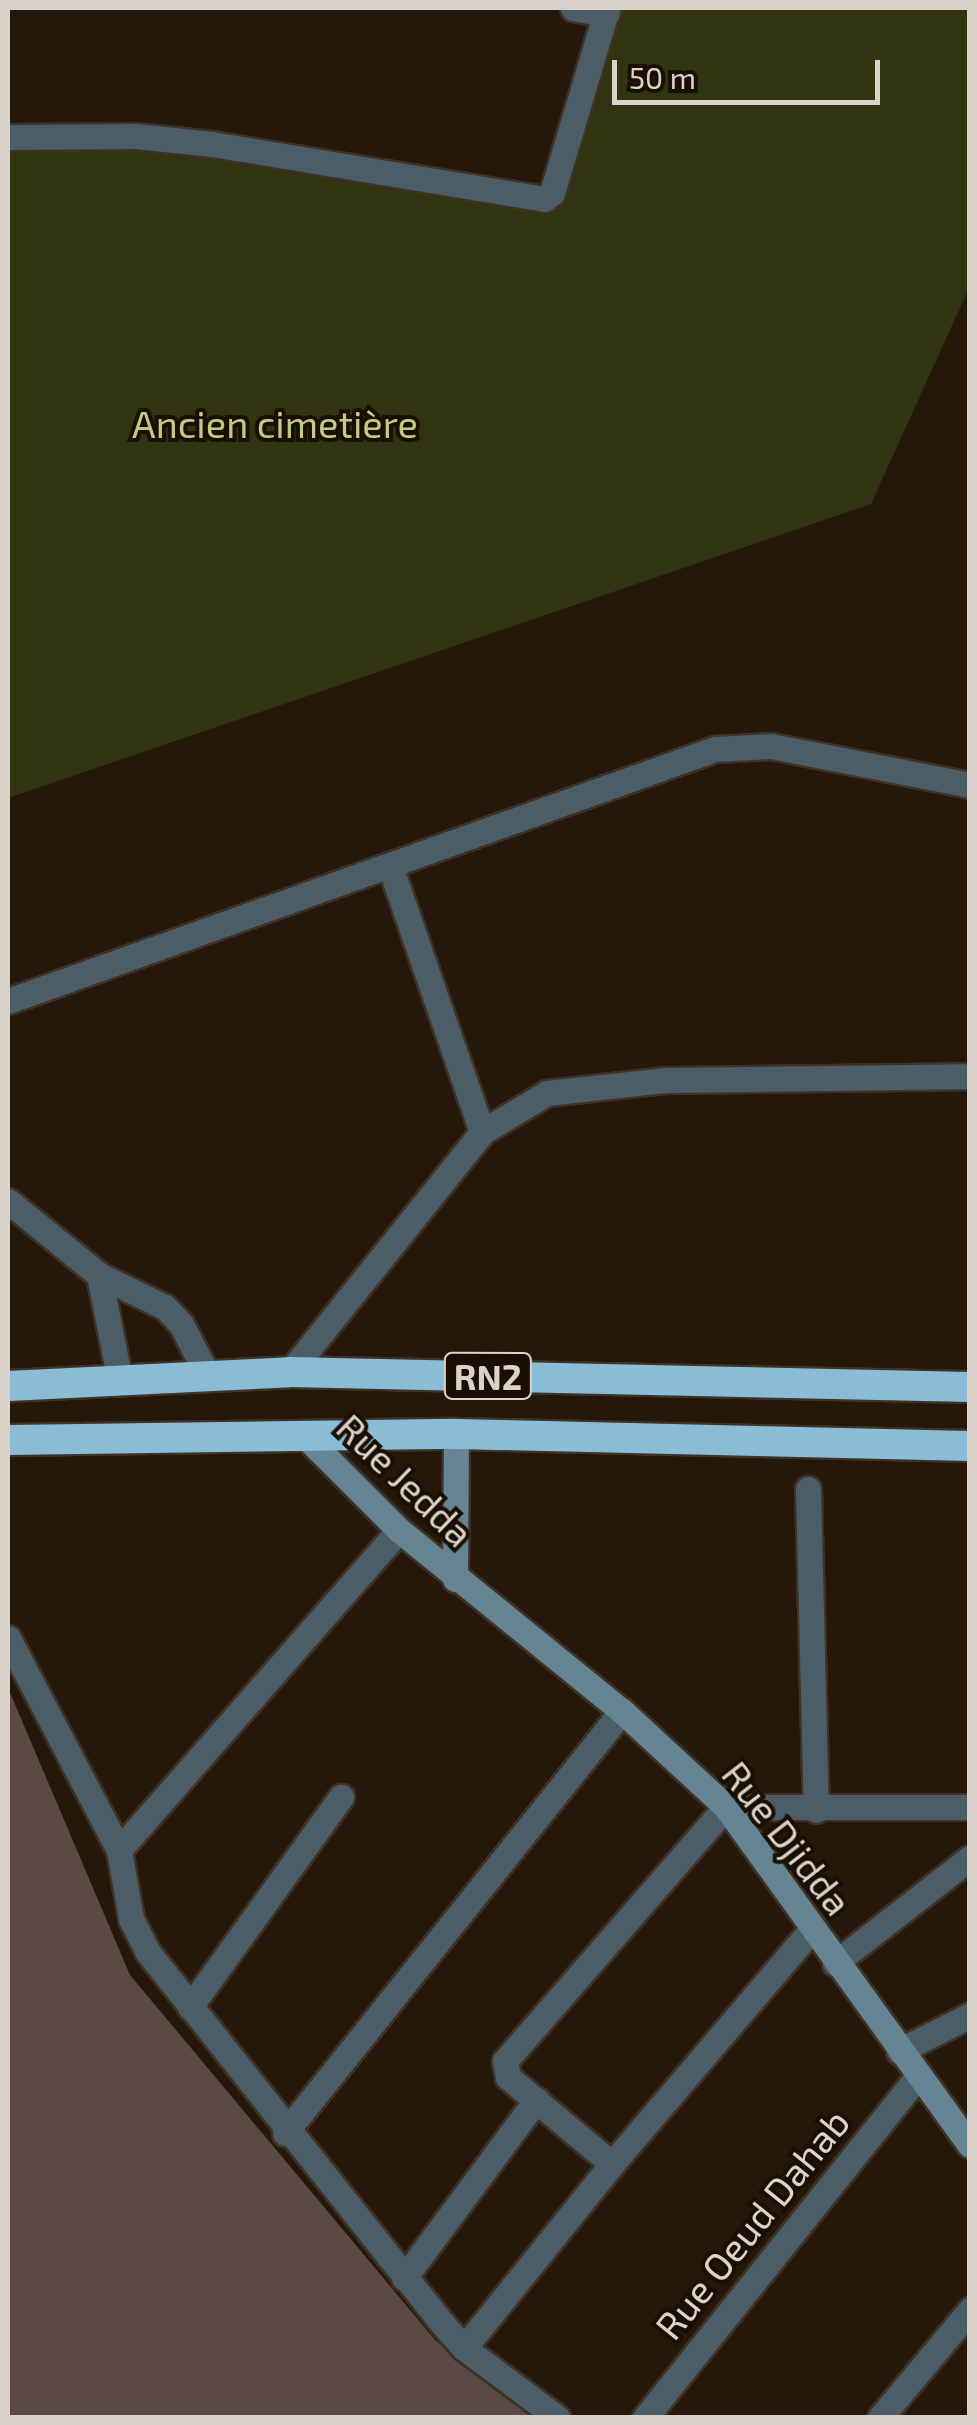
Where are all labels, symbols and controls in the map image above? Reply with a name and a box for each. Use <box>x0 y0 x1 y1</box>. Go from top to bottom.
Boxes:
scale bar <box>617 40 884 102</box>
text: 50 m <box>629 59 696 95</box>
park label: Ancien cimetière <box>132 401 418 447</box>
road number: RN2 <box>443 1346 533 1406</box>
street label: Rue Jedda <box>327 1404 483 1556</box>
street label: Rue Djidda <box>713 1752 861 1924</box>
street label: Rue Oeud Dahab <box>645 2100 859 2348</box>

